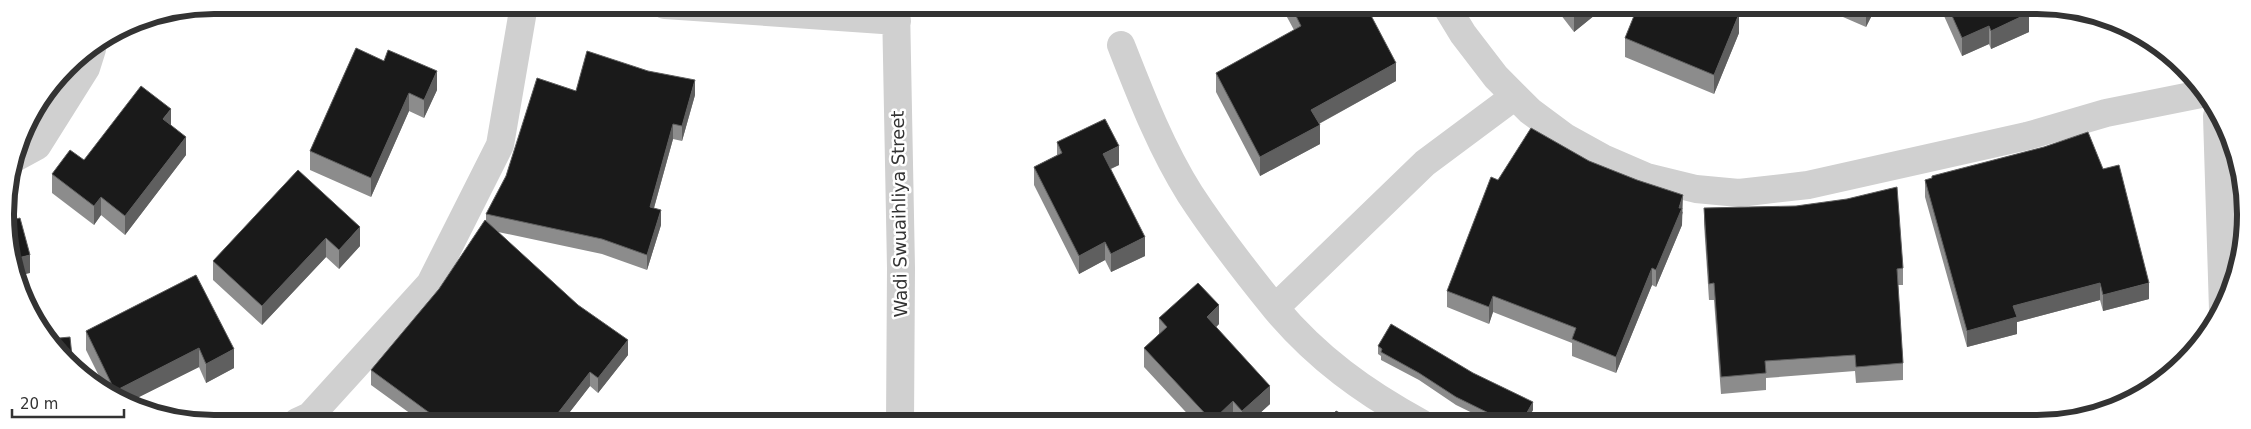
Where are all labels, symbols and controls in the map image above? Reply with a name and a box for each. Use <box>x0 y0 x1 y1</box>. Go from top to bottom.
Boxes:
street label: Wadi Swuaihliya Street <box>887 110 911 318</box>
scale bar <box>12 386 125 418</box>
text: 20 m <box>20 395 58 413</box>

